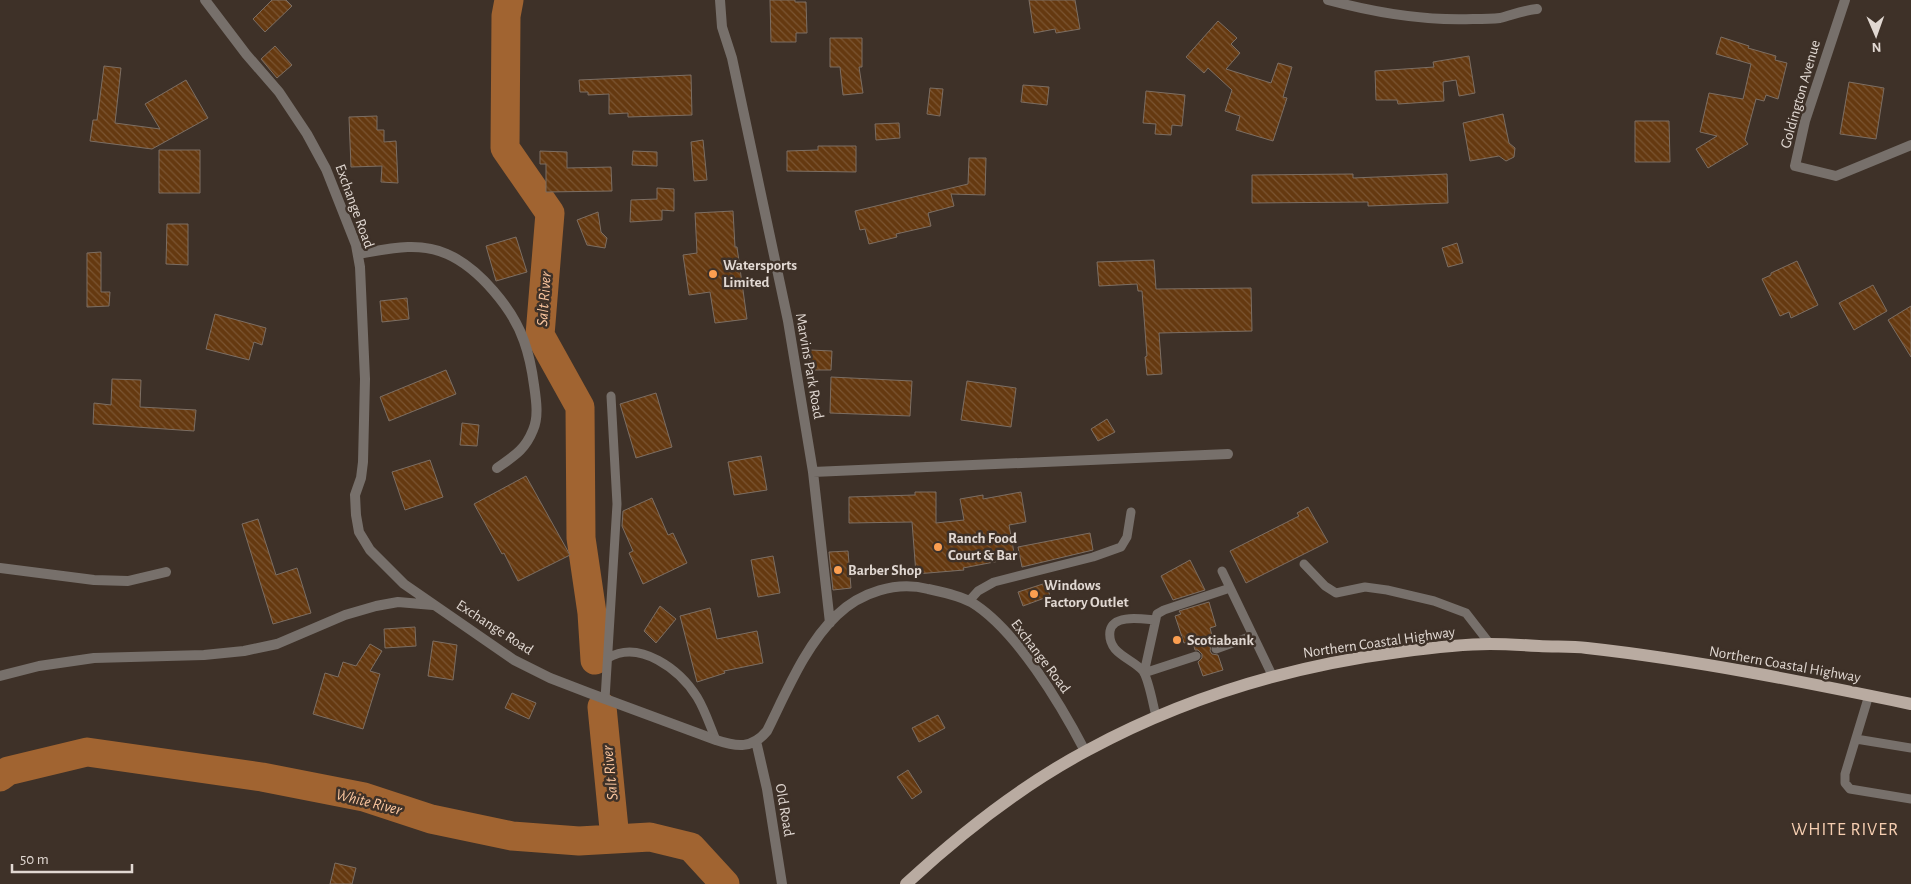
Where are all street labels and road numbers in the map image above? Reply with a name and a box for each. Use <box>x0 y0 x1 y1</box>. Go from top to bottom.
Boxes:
street label: Goldington Avenue <box>1778 38 1823 150</box>
street label: Exchange Road <box>332 162 377 250</box>
street label: Marvins Park Road <box>793 312 826 421</box>
street label: Exchange Road <box>454 597 536 658</box>
street label: Exchange Road <box>1008 617 1073 696</box>
street label: Northern Coastal Highway <box>1302 624 1457 661</box>
street label: Northern Coastal Highway <box>1708 644 1862 685</box>
street label: Old Road <box>772 783 797 838</box>

